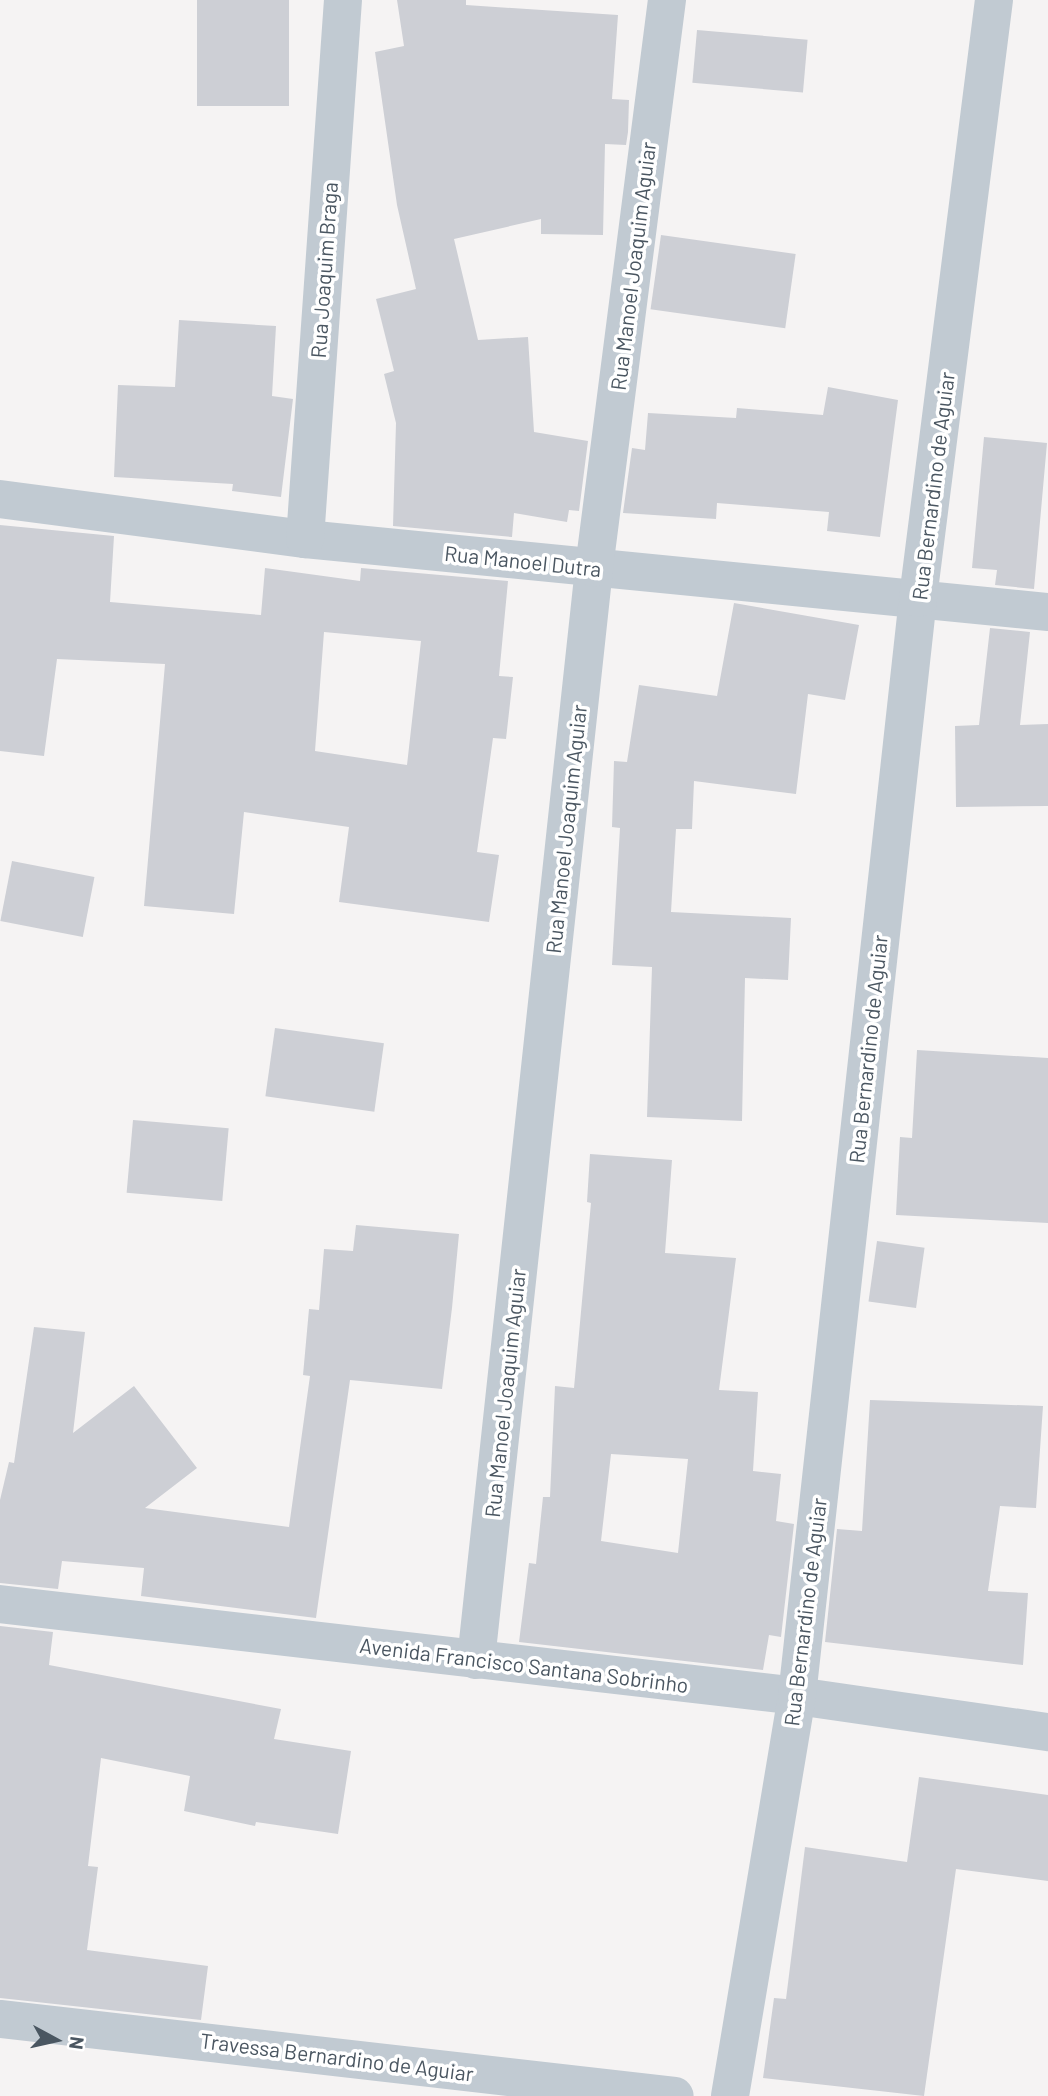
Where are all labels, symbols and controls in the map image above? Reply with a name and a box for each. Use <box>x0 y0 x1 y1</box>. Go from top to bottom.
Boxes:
street label: Rua Manoel Joaquim Aguiar <box>605 140 661 392</box>
street label: Rua Joaquim Braga <box>305 181 343 359</box>
street label: Rua Bernardino de Aguiar <box>906 370 960 602</box>
street label: Rua Manoel Dutra <box>443 540 603 582</box>
street label: Rua Manoel Joaquim Aguiar <box>540 703 592 955</box>
street label: Rua Bernardino de Aguiar <box>843 933 893 1165</box>
street label: Rua Manoel Joaquim Aguiar <box>479 1267 531 1519</box>
street label: Rua Bernardino de Aguiar <box>778 1496 832 1728</box>
street label: Avenida Francisco Santana Sobrinho <box>358 1632 690 1698</box>
north arrow <box>21 2005 91 2075</box>
street label: Travessa Bernardino de Aguiar <box>199 2028 475 2086</box>
text: N <box>65 2035 90 2051</box>

